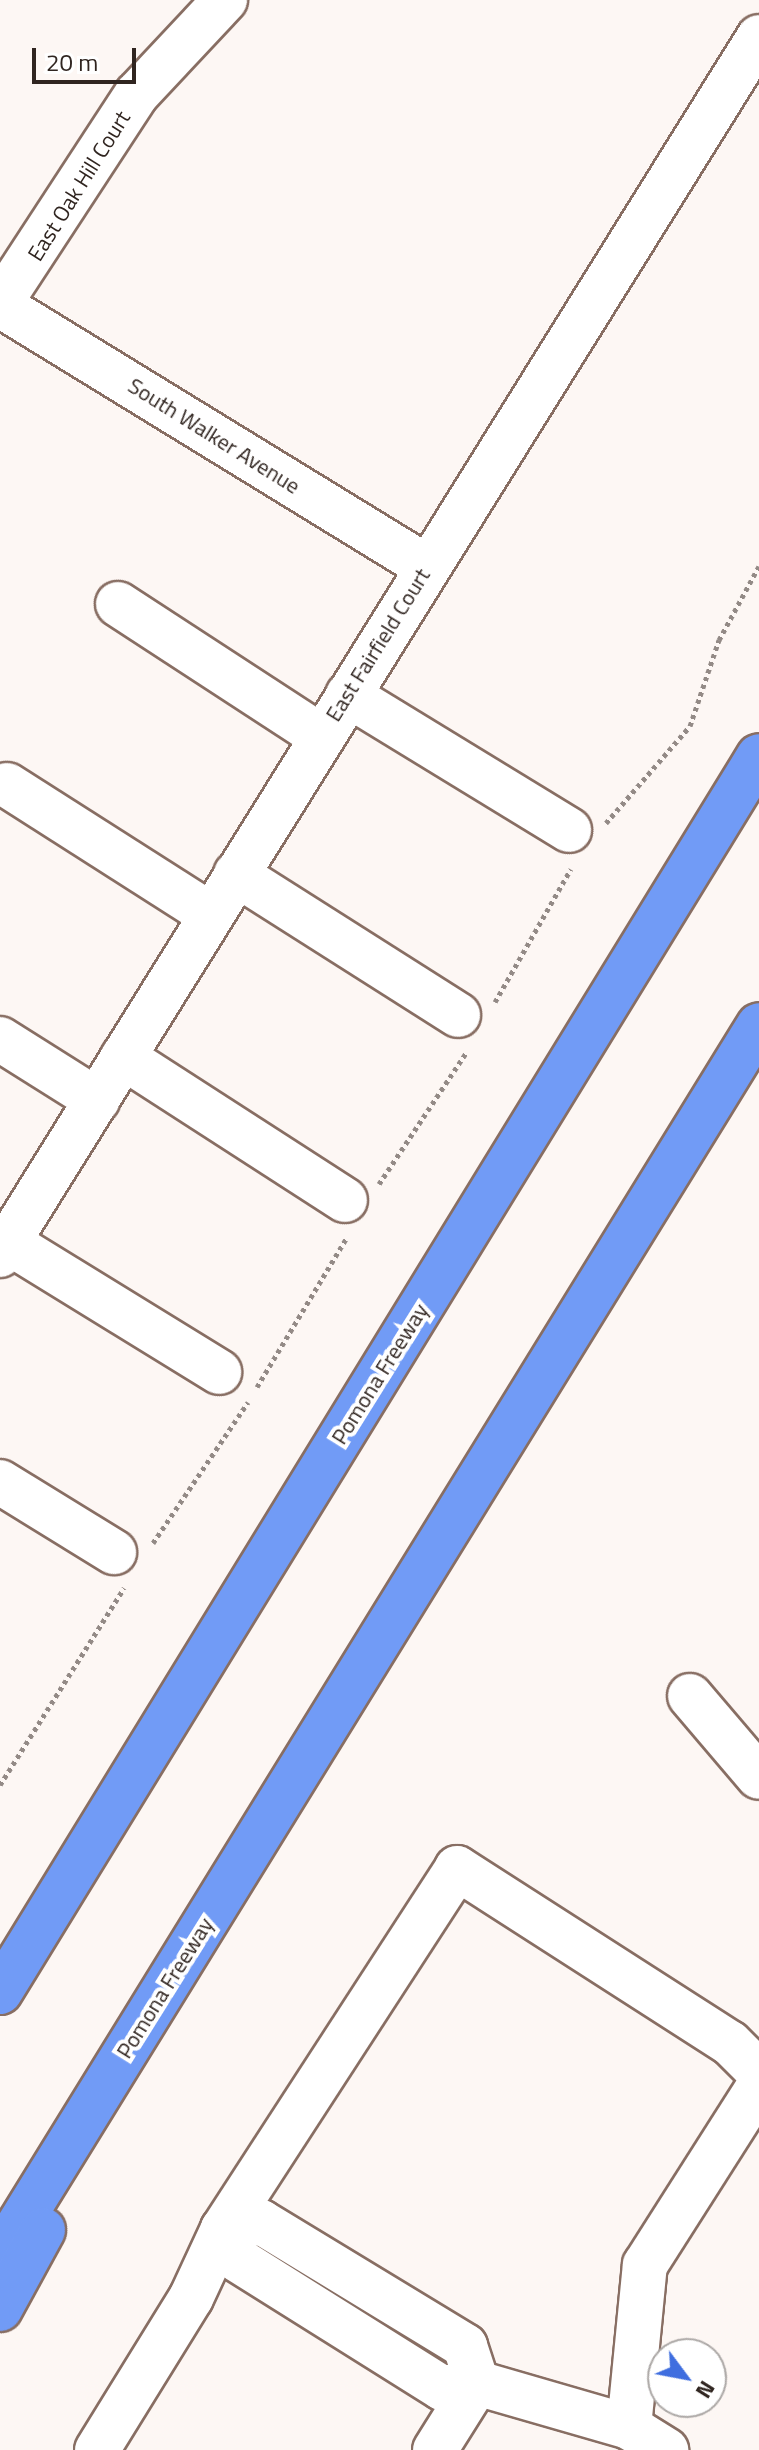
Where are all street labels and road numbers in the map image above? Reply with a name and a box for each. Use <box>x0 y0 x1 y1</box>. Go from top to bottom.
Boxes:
street label: East Oak Hill Court <box>22 106 136 266</box>
street label: South Walker Avenue <box>123 372 305 500</box>
street label: East Fairfield Court <box>320 564 436 726</box>
street label: Pomona Freeway <box>326 1299 434 1449</box>
street label: Pomona Freeway <box>111 1913 219 2063</box>

